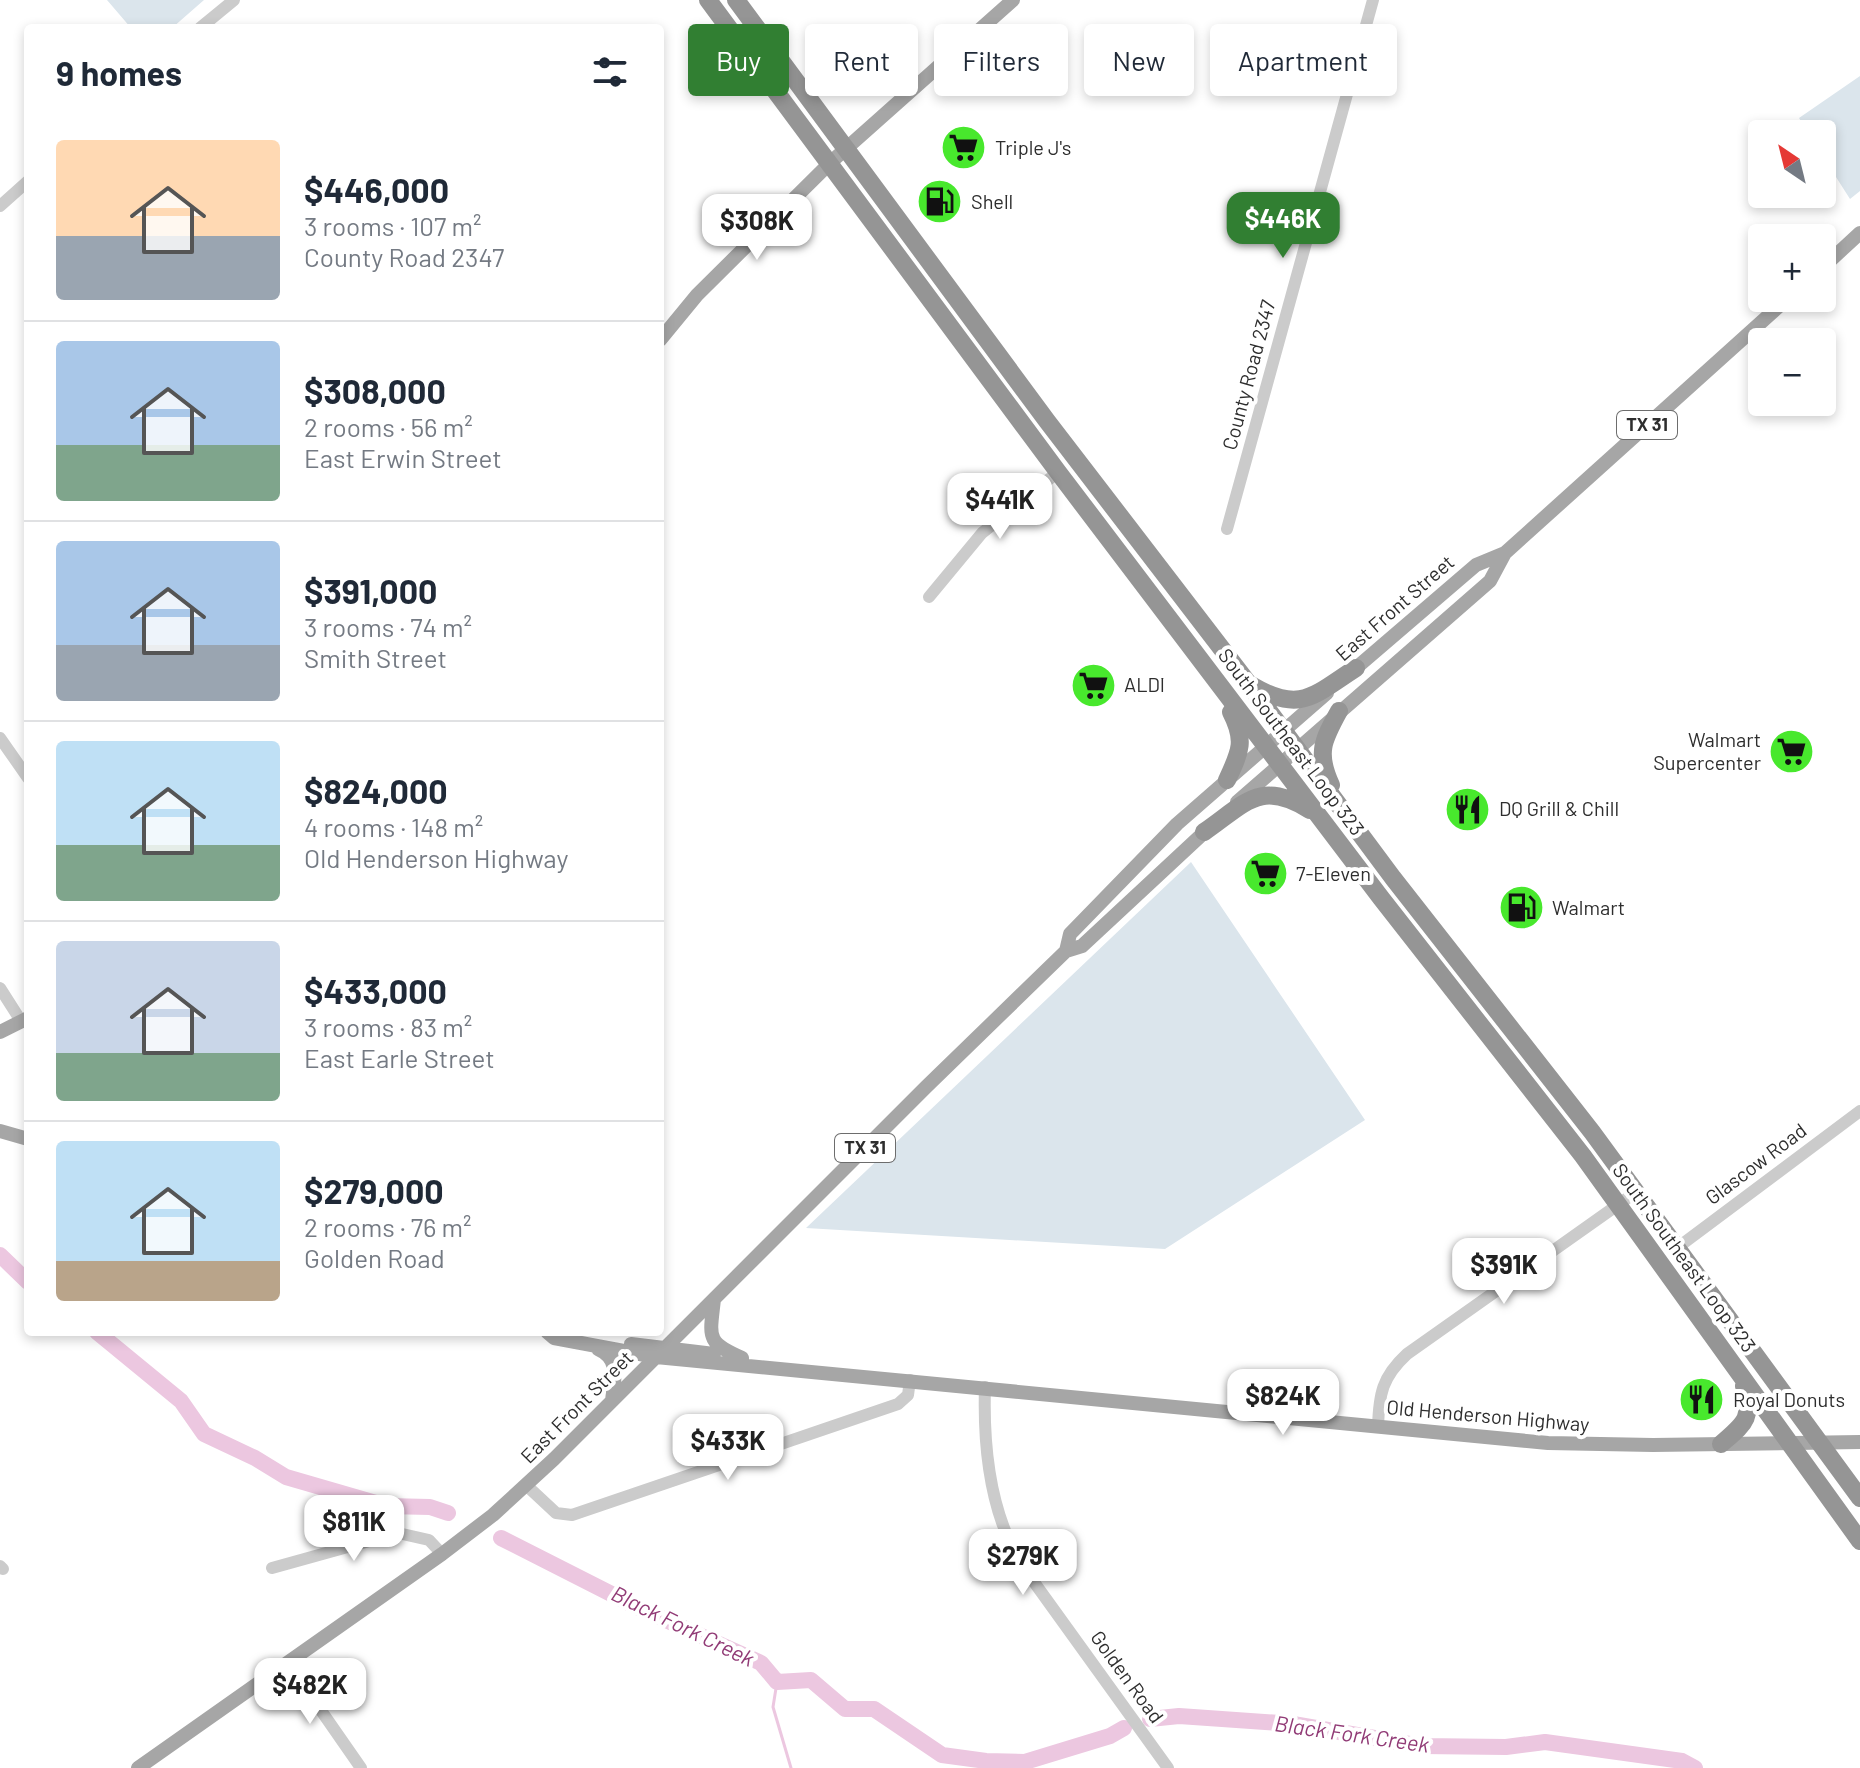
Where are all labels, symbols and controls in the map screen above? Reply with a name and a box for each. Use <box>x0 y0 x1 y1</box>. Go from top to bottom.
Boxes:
chip: Buy <box>688 24 789 96</box>
chip: Rent <box>805 24 918 96</box>
chip: Filters <box>934 24 1068 96</box>
chip: New <box>1084 24 1194 96</box>
chip: Apartment <box>1210 24 1397 96</box>
icon: filters <box>588 50 632 94</box>
text: 9 homes <box>56 52 182 93</box>
north arrow <box>1748 120 1836 208</box>
map controls <box>1748 120 1836 416</box>
supermarket icon: Triple J's <box>940 124 988 172</box>
place label: Triple J's <box>995 135 1071 159</box>
text: $446,000 <box>304 169 449 210</box>
icon: home <box>120 172 216 268</box>
fuel station icon: Shell <box>916 178 964 226</box>
place label: Shell <box>971 189 1013 213</box>
pin: $446K <box>1227 192 1339 260</box>
pin: $308K <box>701 194 813 262</box>
text: $446K <box>1245 202 1321 233</box>
text: $308K <box>720 204 794 235</box>
text: 3 rooms · 107 m² <box>304 210 481 241</box>
button: + <box>1748 224 1836 312</box>
text: County Road 2347 <box>304 241 504 272</box>
street label: County Road 2347 <box>1217 297 1280 452</box>
button: − <box>1748 328 1836 416</box>
text: $308,000 <box>304 370 446 411</box>
icon: home <box>120 373 216 469</box>
text: 2 rooms · 56 m² <box>304 411 473 442</box>
road number: TX 31 <box>1617 411 1677 439</box>
text: East Erwin Street <box>304 442 502 473</box>
pin: $441K <box>944 473 1056 541</box>
text: $441K <box>965 483 1035 514</box>
street label: East Front Street <box>1330 549 1458 665</box>
text: $391,000 <box>304 570 437 611</box>
icon: home <box>120 573 216 669</box>
text: 3 rooms · 74 m² <box>304 611 472 642</box>
text: Smith Street <box>304 642 447 673</box>
street label: South Southeast Loop 323 <box>1214 643 1370 840</box>
supermarket icon: ALDI <box>1069 661 1117 709</box>
place label: ALDI <box>1124 672 1165 696</box>
place label: Walmart Supercenter <box>1653 727 1761 774</box>
supermarket icon: Walmart Supercenter <box>1768 728 1816 776</box>
text: $824,000 <box>304 770 448 811</box>
icon: home <box>120 773 216 869</box>
restaurant icon: DQ Grill & Chill <box>1444 785 1492 833</box>
place label: DQ Grill & Chill <box>1499 796 1619 820</box>
text: 4 rooms · 148 m² <box>304 811 483 842</box>
text: Old Henderson Highway <box>304 842 568 873</box>
supermarket icon: 7-Eleven <box>1241 850 1289 898</box>
place label: 7-Eleven <box>1296 861 1371 885</box>
fuel station icon: Walmart <box>1497 884 1545 932</box>
place label: Walmart <box>1552 895 1625 919</box>
text: $433,000 <box>304 970 447 1011</box>
icon: home <box>120 973 216 1069</box>
text: 3 rooms · 83 m² <box>304 1011 472 1042</box>
text: East Earle Street <box>304 1042 495 1073</box>
street label: Glascow Road <box>1700 1117 1811 1209</box>
road number: TX 31 <box>835 1134 895 1162</box>
street label: South Southeast Loop 323 <box>1608 1158 1761 1357</box>
text: $279,000 <box>304 1170 444 1211</box>
icon: home <box>120 1173 216 1269</box>
text: 2 rooms · 76 m² <box>304 1211 472 1242</box>
pin: $391K <box>1448 1238 1560 1306</box>
text: Golden Road <box>304 1242 445 1273</box>
text: $391K <box>1470 1248 1538 1279</box>
street label: East Front Street <box>515 1345 637 1467</box>
pin: $824K <box>1227 1369 1339 1437</box>
restaurant icon: Royal Donuts <box>1678 1376 1726 1424</box>
text: $824K <box>1245 1379 1321 1410</box>
place label: Royal Donuts <box>1733 1387 1845 1411</box>
street label: Old Henderson Highway <box>1386 1394 1590 1436</box>
pin: $433K <box>672 1414 784 1482</box>
text: $433K <box>691 1424 765 1455</box>
pin: $811K <box>298 1495 410 1563</box>
text: $811K <box>322 1505 386 1536</box>
pin: $279K <box>967 1529 1079 1597</box>
text: $279K <box>987 1539 1059 1570</box>
water label: Black Fork Creek <box>608 1579 759 1671</box>
street label: Golden Road <box>1086 1626 1169 1727</box>
pin: $482K <box>254 1658 366 1726</box>
text: $482K <box>272 1668 348 1699</box>
water label: Black Fork Creek <box>1273 1709 1431 1757</box>

